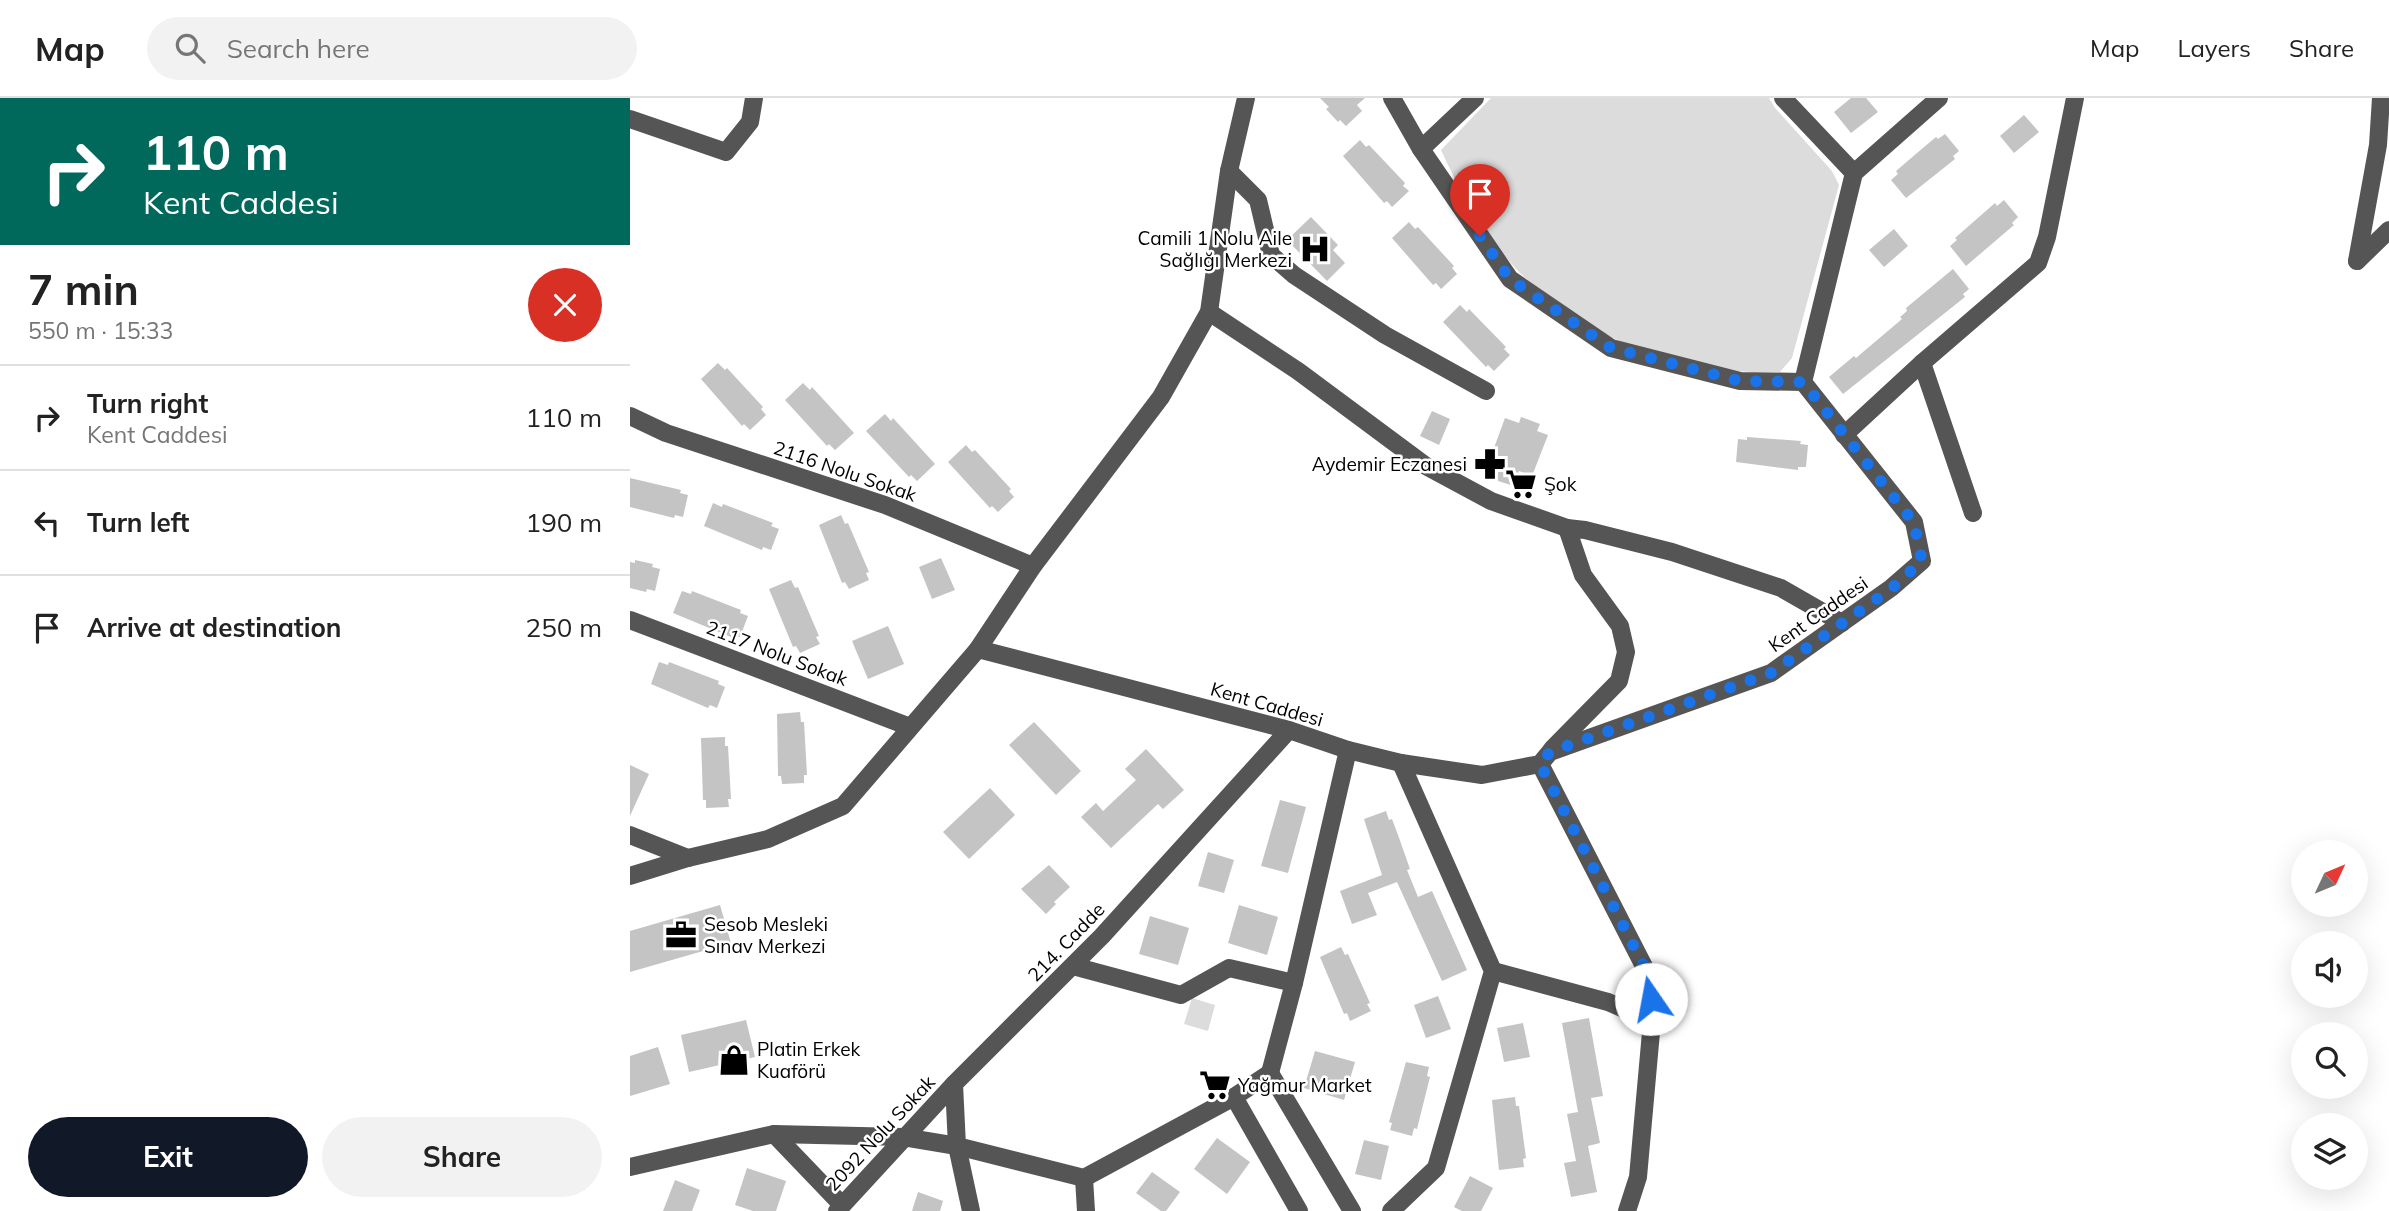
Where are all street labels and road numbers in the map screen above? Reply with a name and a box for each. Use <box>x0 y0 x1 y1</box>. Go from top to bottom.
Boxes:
street label: 2116 Nolu Sokak <box>770 435 920 507</box>
street label: Kent Caddesi <box>1764 571 1872 657</box>
street label: 2117 Nolu Sokak <box>703 615 851 691</box>
street label: Kent Caddesi <box>1208 676 1326 732</box>
street label: 214. Cadde <box>1022 897 1110 987</box>
street label: 2092 Nolu Sokak <box>820 1070 940 1196</box>

